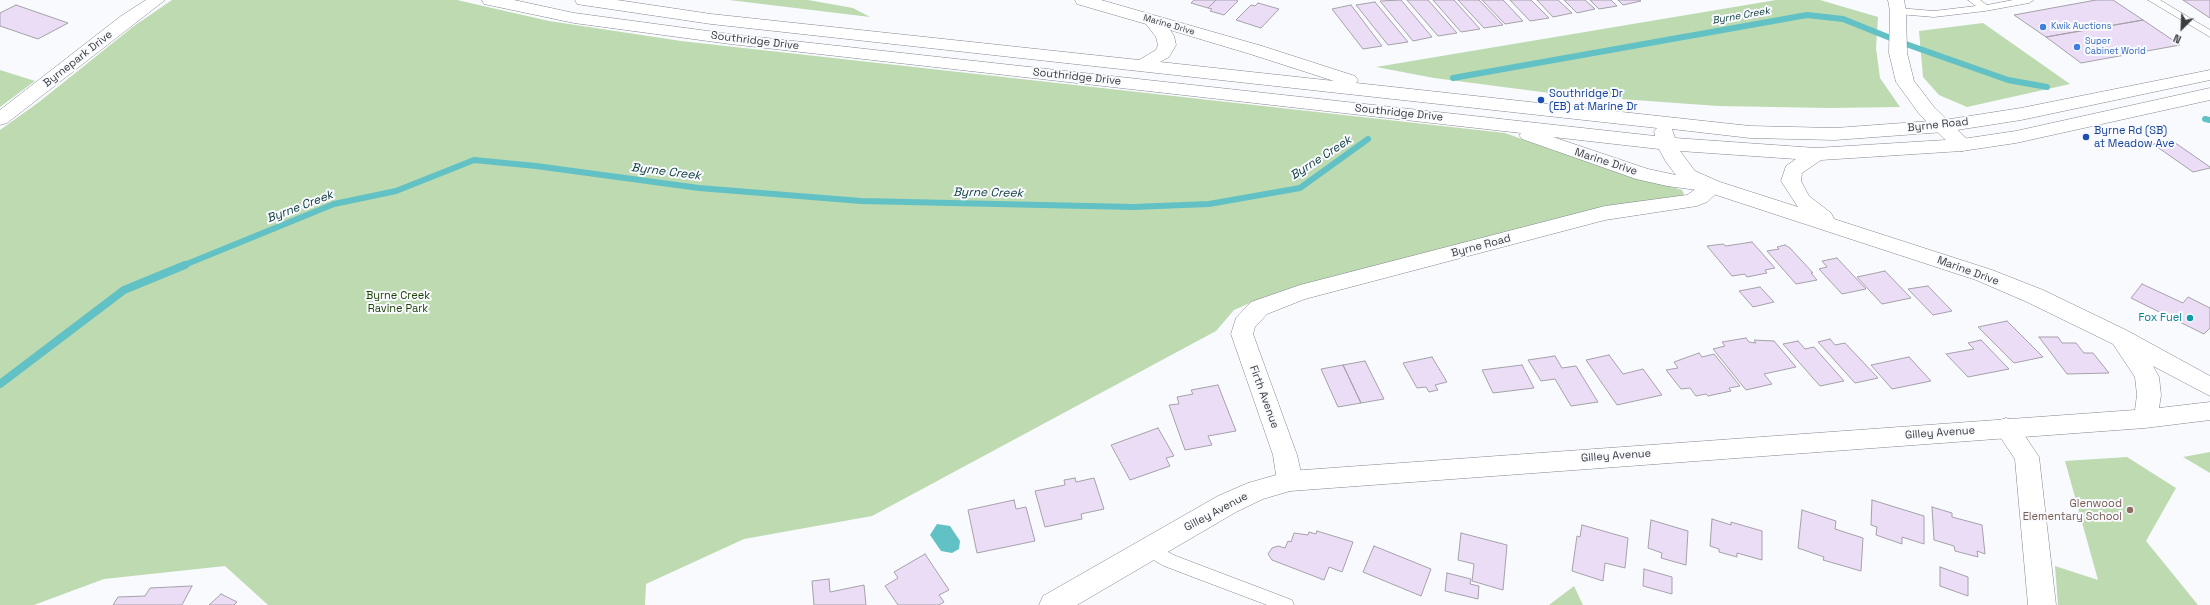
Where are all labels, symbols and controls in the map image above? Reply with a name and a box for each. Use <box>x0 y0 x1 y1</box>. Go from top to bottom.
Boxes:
water label: Byrne Creek <box>1711 5 1771 27</box>
north arrow <box>2162 8 2202 48</box>
street label: Marine Drive <box>1142 12 1196 38</box>
marker: Kwik Auctions <box>2038 22 2048 32</box>
place label: Kwik Auctions <box>2051 22 2111 32</box>
street label: Byrnepark Drive <box>41 28 115 90</box>
street label: Southridge Drive <box>710 29 800 53</box>
text: N <box>2171 31 2183 47</box>
place label: Super Cabinet World <box>2085 37 2146 58</box>
marker: Super Cabinet World <box>2072 42 2082 52</box>
street label: Southridge Drive <box>1032 66 1122 88</box>
place label: Southridge Dr (EB) at Marine Dr <box>1549 87 1638 113</box>
marker: Southridge Dr (EB) at Marine Dr <box>1536 95 1546 105</box>
street label: Southridge Drive <box>1354 102 1444 124</box>
street label: Byrne Road <box>1907 115 1969 135</box>
place label: Byrne Rd (SB) at Meadow Ave <box>2094 124 2174 150</box>
marker: Byrne Rd (SB) at Meadow Ave <box>2081 132 2091 142</box>
water label: Byrne Creek <box>1288 133 1354 183</box>
street label: Marine Drive <box>1573 146 1639 178</box>
water label: Byrne Creek <box>630 161 702 183</box>
water label: Byrne Creek <box>953 185 1023 201</box>
water label: Byrne Creek <box>265 188 335 226</box>
street label: Byrne Road <box>1450 232 1512 260</box>
street label: Marine Drive <box>1935 254 2001 288</box>
park label: Byrne Creek Ravine Park <box>366 289 430 315</box>
place label: Fox Fuel <box>2138 311 2182 325</box>
marker: Fox Fuel <box>2185 313 2195 323</box>
street label: Firth Avenue <box>1246 364 1282 430</box>
street label: Gilley Avenue <box>1904 424 1976 442</box>
street label: Gilley Avenue <box>1580 447 1652 465</box>
street label: Gilley Avenue <box>1182 490 1250 534</box>
place label: Glenwood Elementary School <box>2023 497 2122 523</box>
marker: Glenwood Elementary School <box>2125 505 2135 515</box>

